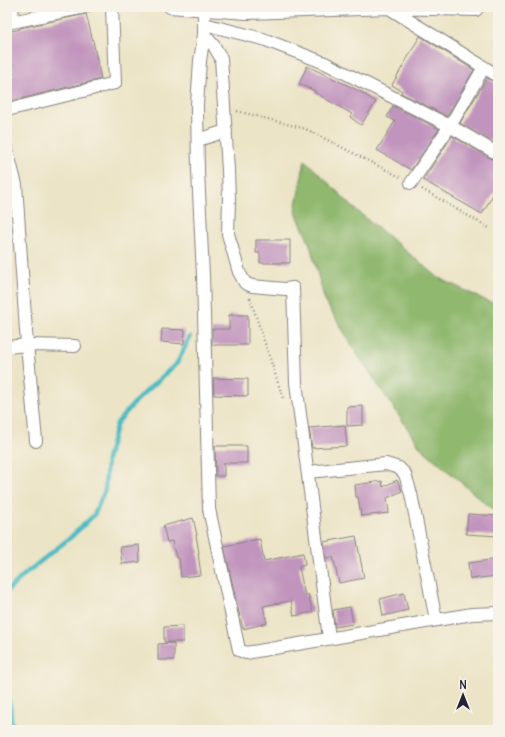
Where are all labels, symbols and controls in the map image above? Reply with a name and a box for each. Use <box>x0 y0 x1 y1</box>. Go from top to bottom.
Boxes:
north arrow <box>443 675 483 715</box>
text: N <box>459 678 467 692</box>

